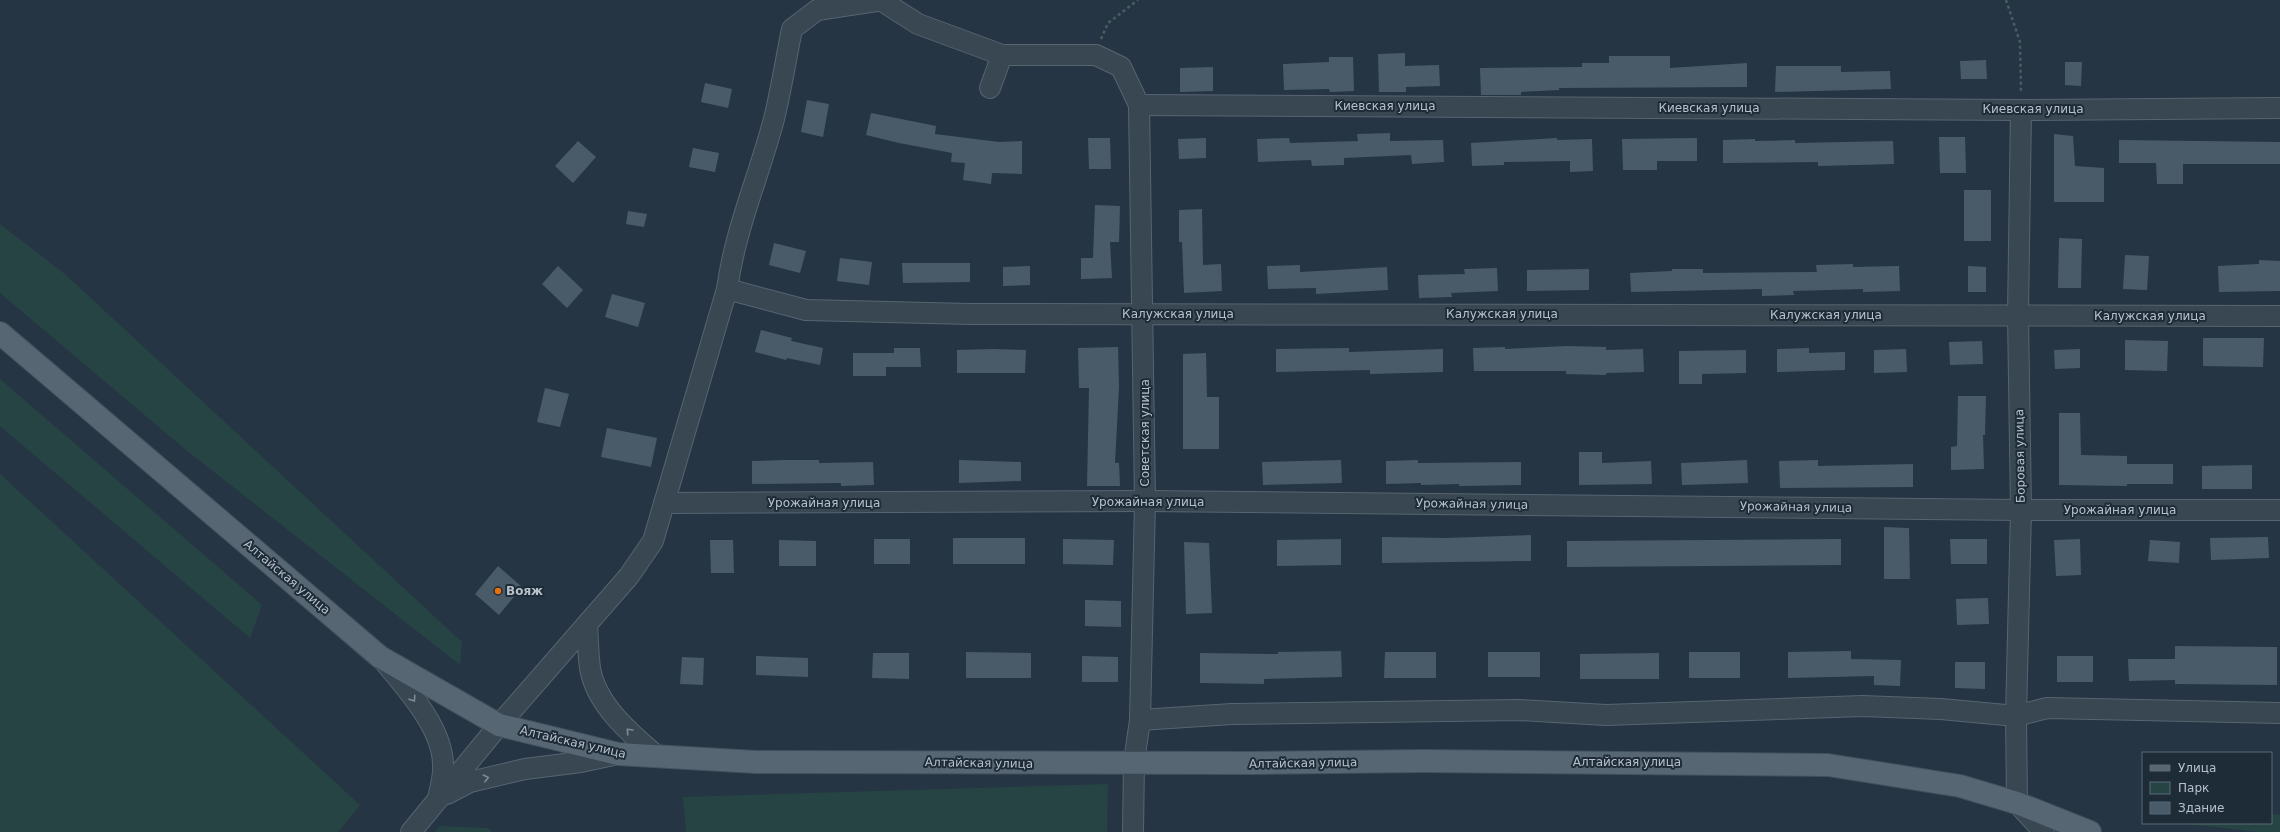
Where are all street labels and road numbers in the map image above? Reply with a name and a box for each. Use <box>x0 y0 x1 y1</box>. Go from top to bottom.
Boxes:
street label: Киевская улица <box>1334 99 1436 113</box>
street label: Киевская улица <box>1658 101 1760 115</box>
street label: Киевская улица <box>1982 102 2084 116</box>
street label: Калужская улица <box>1122 307 1234 321</box>
street label: Калужская улица <box>1446 307 1558 321</box>
street label: Калужская улица <box>1770 308 1882 322</box>
street label: Калужская улица <box>2094 309 2206 323</box>
street label: Советская улица <box>1138 379 1152 487</box>
street label: Боровая улица <box>2012 409 2028 503</box>
street label: Урожайная улица <box>1092 495 1204 509</box>
street label: Урожайная улица <box>768 496 880 510</box>
street label: Урожайная улица <box>1416 496 1528 512</box>
street label: Урожайная улица <box>1740 499 1852 515</box>
street label: Урожайная улица <box>2064 503 2176 517</box>
street label: Алтайская улица <box>241 537 333 617</box>
street label: Алтайская улица <box>519 723 627 761</box>
street label: Алтайская улица <box>925 755 1033 771</box>
street label: Алтайская улица <box>1249 755 1357 771</box>
street label: Алтайская улица <box>1573 755 1681 769</box>

